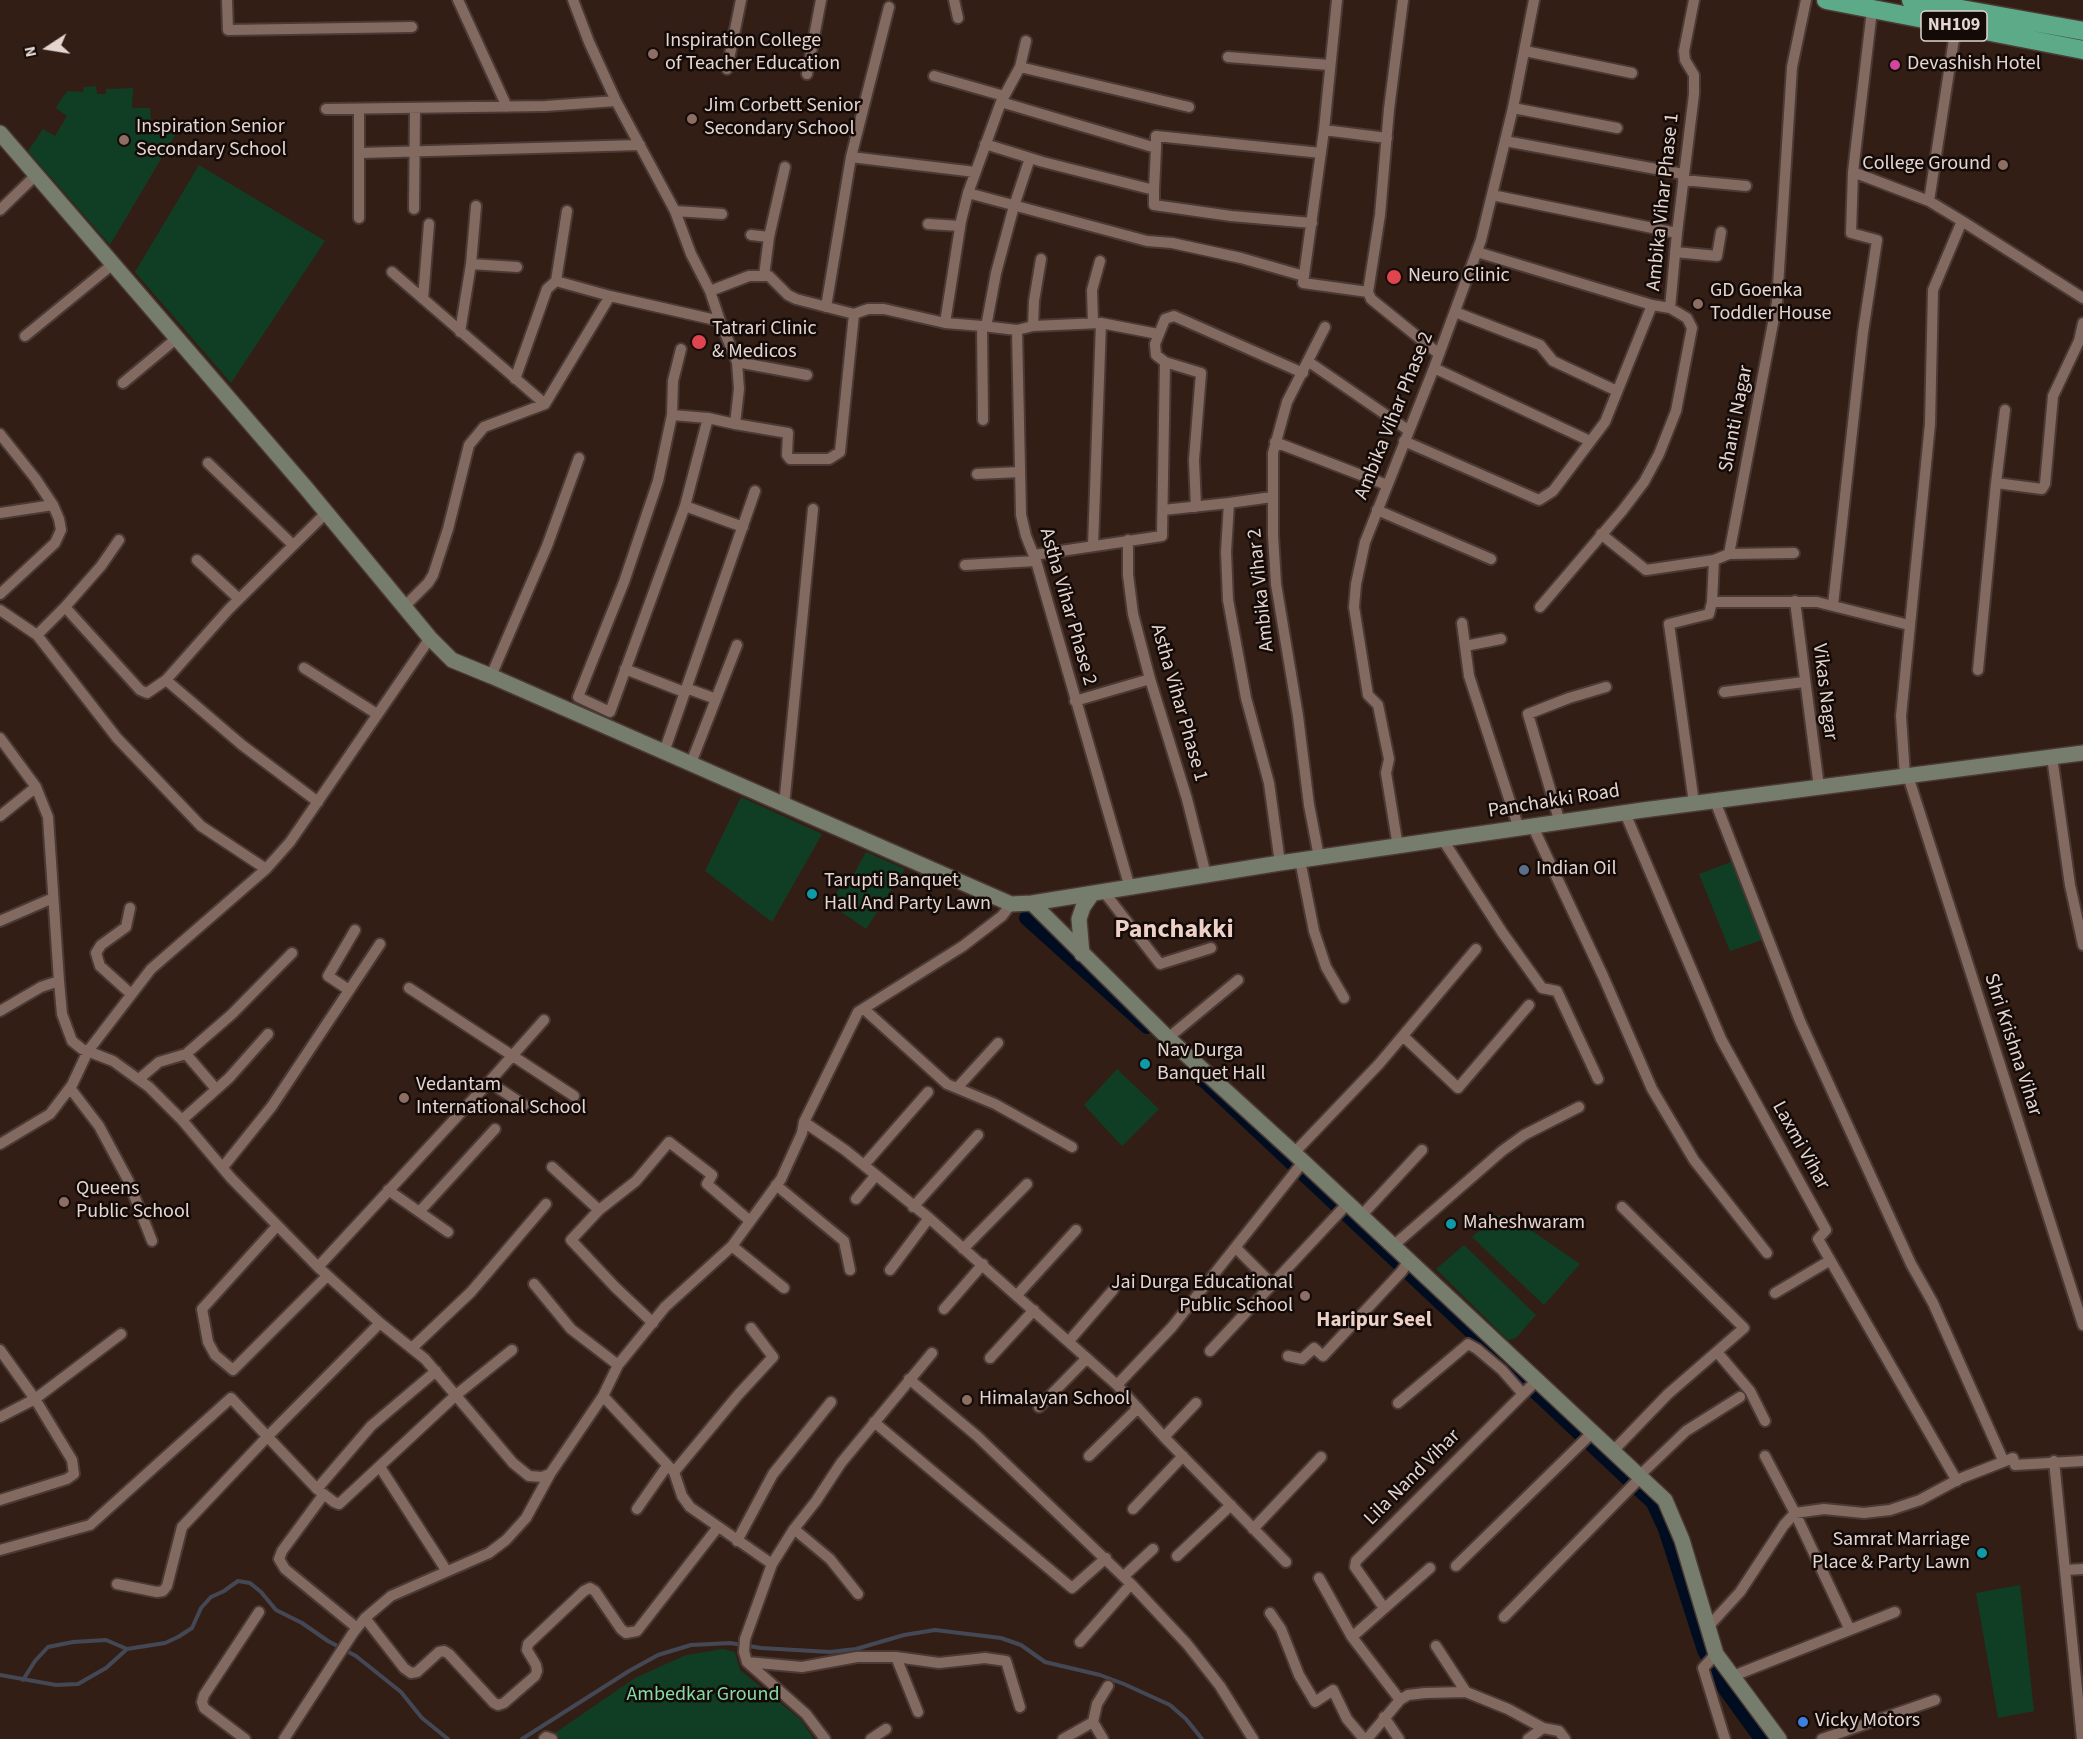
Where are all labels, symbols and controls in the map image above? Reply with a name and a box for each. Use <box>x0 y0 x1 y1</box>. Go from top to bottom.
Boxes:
road number: NH109 <box>1921 11 1987 41</box>
north arrow <box>18 18 78 78</box>
place label: Inspiration College of Teacher Education <box>665 30 840 77</box>
text: N <box>19 44 42 59</box>
marker: Inspiration College of Teacher Education <box>646 47 660 61</box>
place label: Devashish Hotel <box>1907 53 2041 77</box>
marker: Devashish Hotel <box>1888 58 1902 72</box>
place label: Jim Corbett Senior Secondary School <box>704 95 860 142</box>
marker: Jim Corbett Senior Secondary School <box>685 112 699 126</box>
street label: Ambika Vihar Phase 1 <box>1643 112 1685 292</box>
place label: Inspiration Senior Secondary School <box>136 116 287 163</box>
marker: Inspiration Senior Secondary School <box>117 133 131 147</box>
place label: College Ground <box>1862 153 1991 177</box>
marker: College Ground <box>1996 158 2010 172</box>
place label: Neuro Clinic <box>1408 265 1510 289</box>
marker: Neuro Clinic <box>1385 268 1403 286</box>
place label: GD Goenka Toddler House <box>1710 280 1831 327</box>
marker: GD Goenka Toddler House <box>1691 297 1705 311</box>
place label: Tatrari Clinic & Medicos <box>712 318 817 365</box>
street label: Ambika Vihar Phase 2 <box>1350 329 1440 503</box>
marker: Tatrari Clinic & Medicos <box>690 333 708 351</box>
street label: Shanti Nagar <box>1715 364 1759 474</box>
street label: Astha Vihar Phase 2 <box>1033 526 1101 688</box>
street label: Ambika Vihar 2 <box>1244 527 1280 653</box>
street label: Astha Vihar Phase 1 <box>1144 622 1212 784</box>
street label: Vikas Nagar <box>1806 642 1842 742</box>
street label: Panchakki Road <box>1486 780 1622 824</box>
place label: Indian Oil <box>1536 858 1617 882</box>
marker: Indian Oil <box>1517 863 1531 877</box>
place label: Tarupti Banquet Hall And Party Lawn <box>824 870 991 917</box>
marker: Tarupti Banquet Hall And Party Lawn <box>805 887 819 901</box>
district label: Panchakki <box>1114 915 1234 947</box>
street label: Shri Krishna Vihar <box>1978 971 2046 1119</box>
place label: Nav Durga Banquet Hall <box>1157 1040 1266 1087</box>
marker: Nav Durga Banquet Hall <box>1138 1057 1152 1071</box>
place label: Vedantam International School <box>416 1074 586 1121</box>
marker: Vedantam International School <box>397 1091 411 1105</box>
street label: Laxmi Vihar <box>1766 1098 1834 1194</box>
place label: Queens Public School <box>76 1178 190 1225</box>
marker: Queens Public School <box>57 1195 71 1209</box>
place label: Maheshwaram <box>1463 1212 1585 1236</box>
marker: Maheshwaram <box>1444 1217 1458 1231</box>
place label: Jai Durga Educational Public School <box>1111 1272 1293 1319</box>
marker: Jai Durga Educational Public School <box>1298 1289 1312 1303</box>
district label: Haripur Seel <box>1316 1308 1432 1334</box>
place label: Himalayan School <box>979 1388 1130 1412</box>
marker: Himalayan School <box>960 1393 974 1407</box>
street label: Lila Nand Vihar <box>1360 1425 1466 1531</box>
place label: Samrat Marriage Place & Party Lawn <box>1812 1529 1970 1576</box>
marker: Samrat Marriage Place & Party Lawn <box>1975 1546 1989 1560</box>
park label: Ambedkar Ground <box>626 1684 780 1708</box>
place label: Vicky Motors <box>1815 1710 1920 1734</box>
marker: Vicky Motors <box>1796 1715 1810 1729</box>

